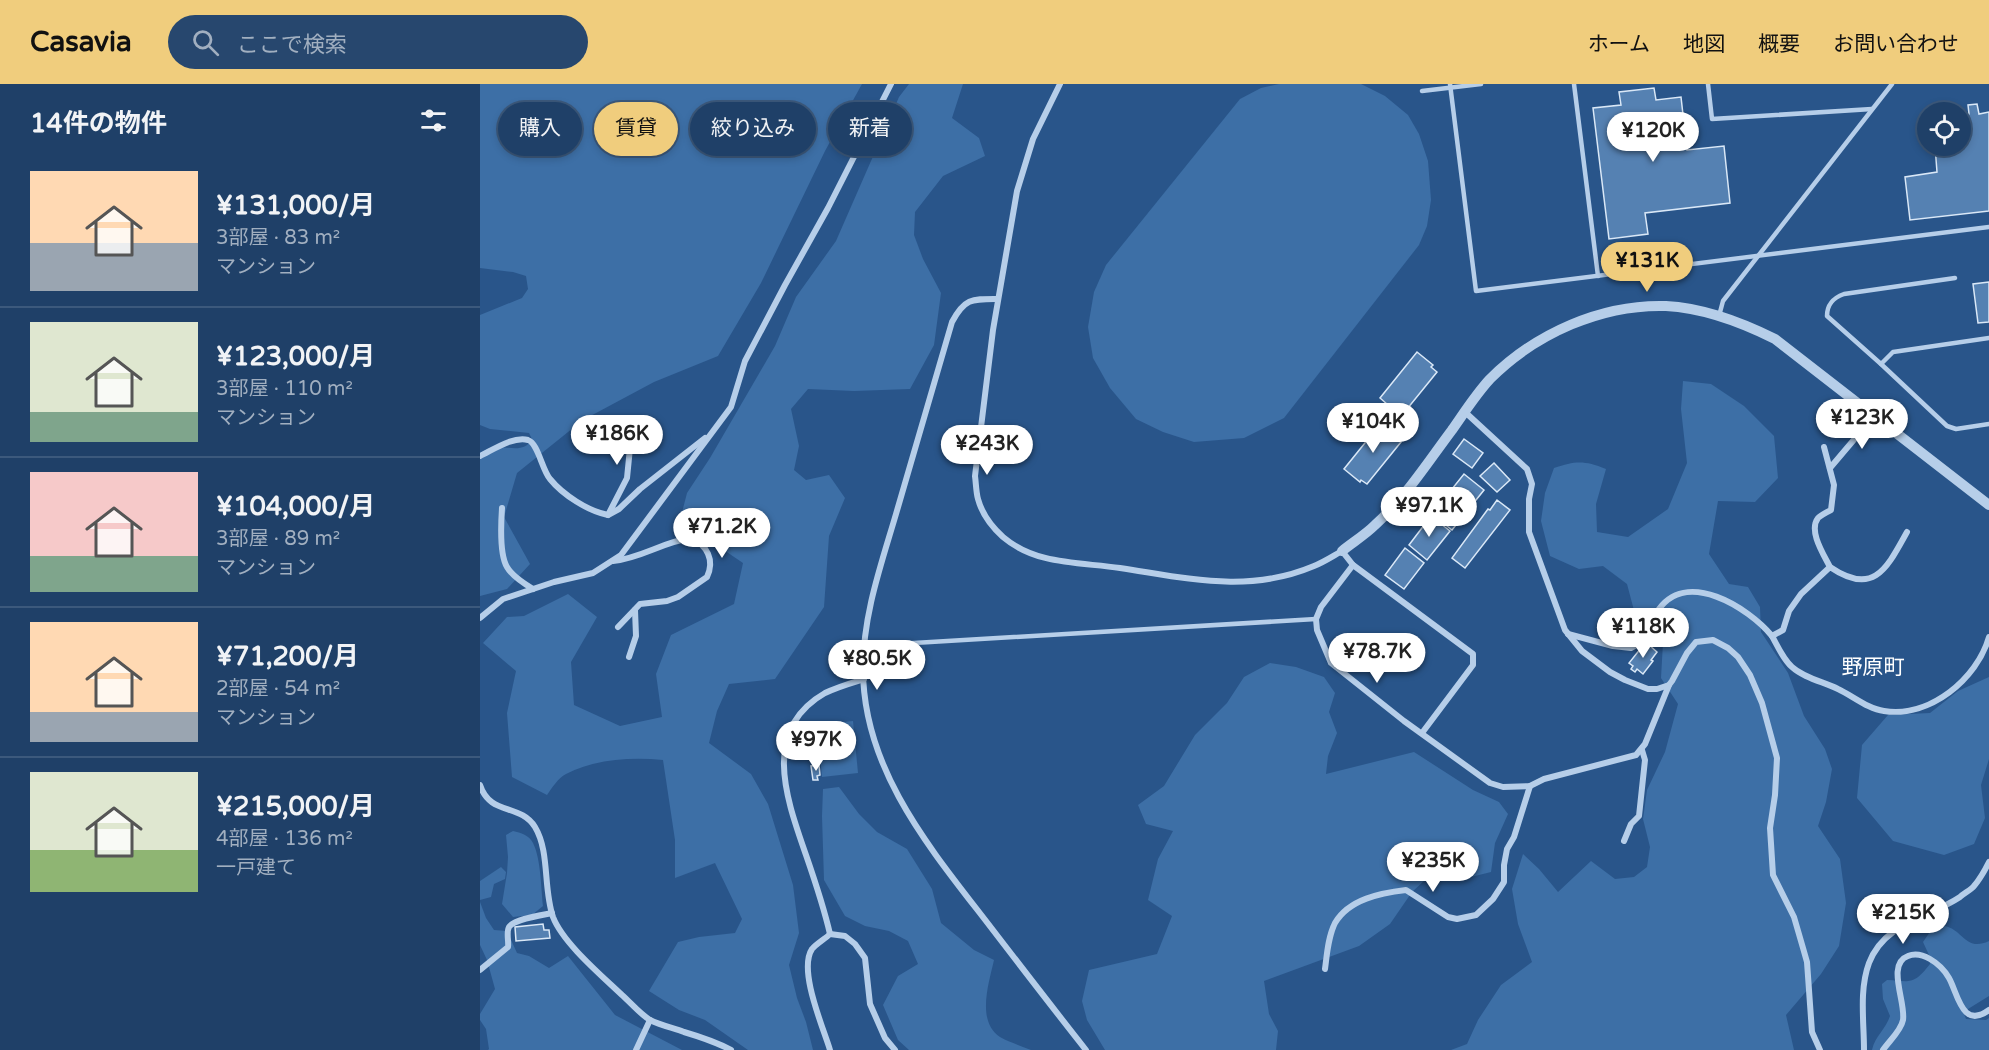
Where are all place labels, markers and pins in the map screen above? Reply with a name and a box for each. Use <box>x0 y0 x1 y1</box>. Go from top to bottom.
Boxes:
pin: ¥120K <box>1611 112 1695 163</box>
pin: ¥131K <box>1605 242 1689 293</box>
pin: ¥123K <box>1820 399 1904 450</box>
pin: ¥104K <box>1331 403 1415 454</box>
pin: ¥186K <box>575 415 659 466</box>
pin: ¥243K <box>945 425 1029 476</box>
pin: ¥97.1K <box>1380 487 1478 538</box>
pin: ¥71.2K <box>673 508 771 559</box>
pin: ¥118K <box>1601 608 1685 659</box>
pin: ¥78.7K <box>1328 633 1426 684</box>
pin: ¥80.5K <box>828 640 926 691</box>
pin: ¥97K <box>780 721 852 772</box>
pin: ¥235K <box>1391 842 1475 893</box>
pin: ¥215K <box>1861 894 1945 945</box>

